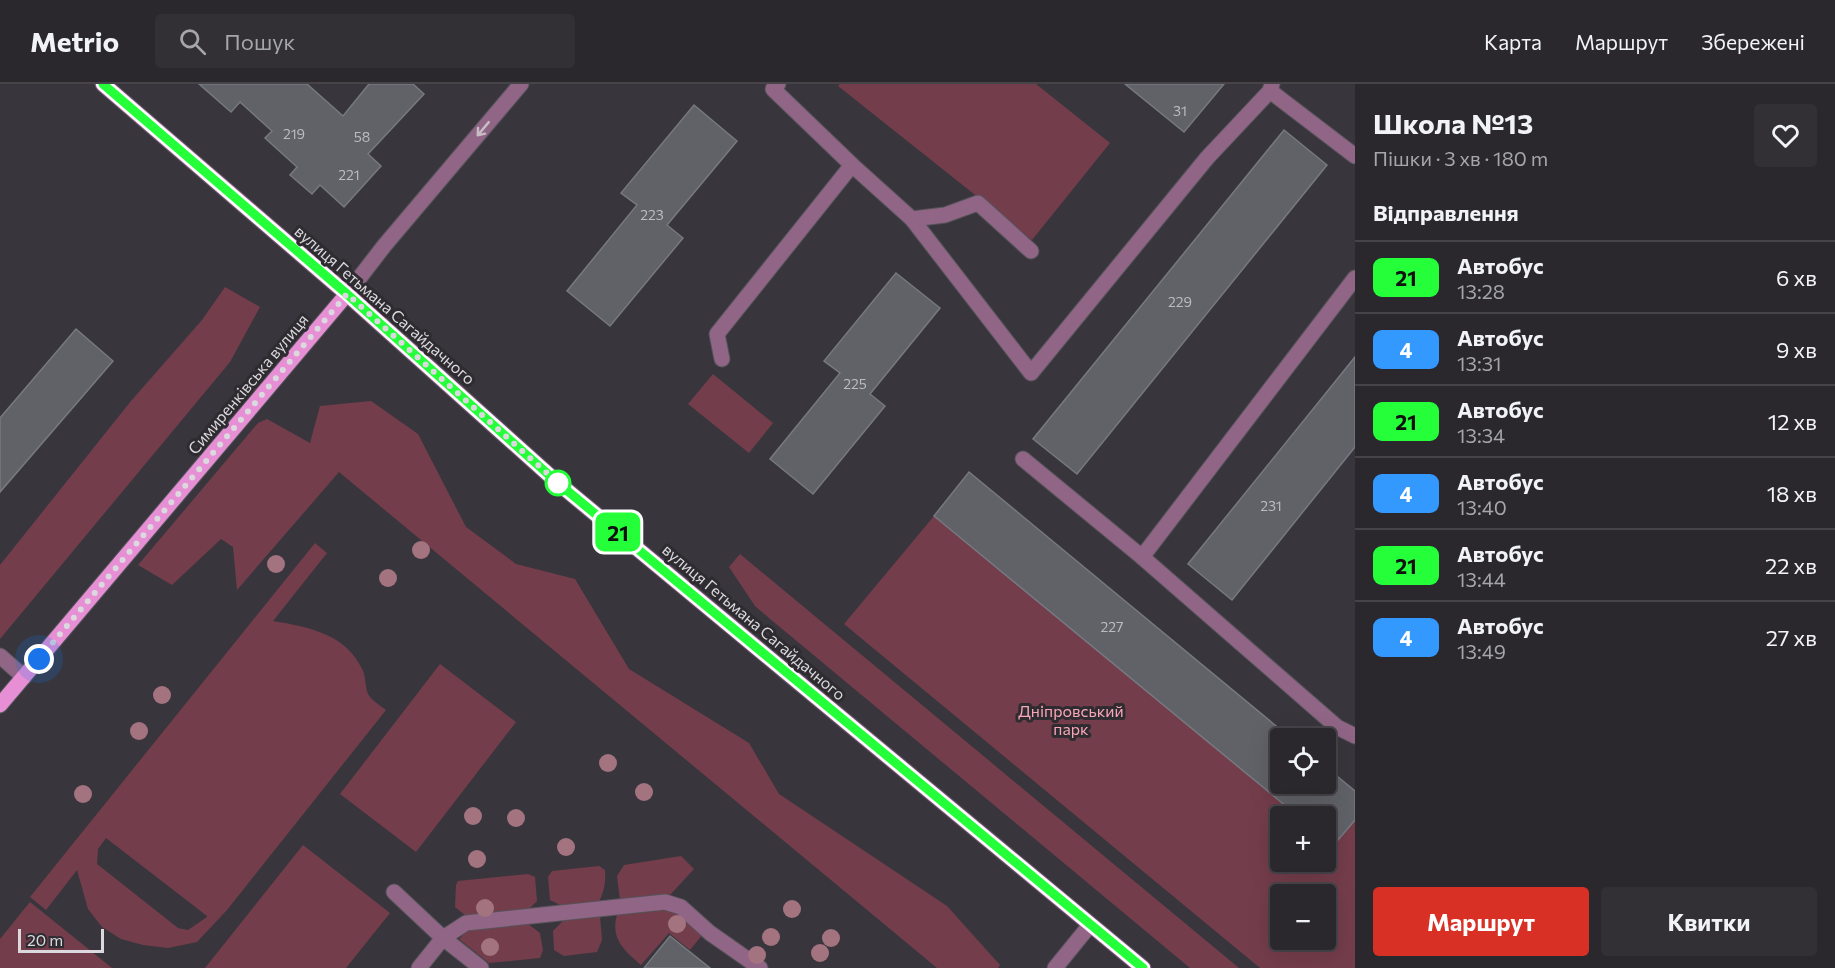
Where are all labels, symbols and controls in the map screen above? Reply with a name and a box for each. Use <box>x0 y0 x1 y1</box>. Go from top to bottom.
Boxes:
search box <box>155 14 575 68</box>
text: Metrio <box>30 24 119 58</box>
icon: search <box>176 25 209 58</box>
text: Пошук <box>224 28 295 55</box>
text: Карта <box>1484 29 1542 54</box>
text: Маршрут <box>1575 29 1668 54</box>
text: Збережені <box>1701 29 1805 54</box>
house number: 31 <box>1173 102 1187 119</box>
button: heart <box>1754 104 1817 167</box>
text: Школа №13 <box>1373 106 1533 140</box>
one-way arrow <box>477 121 490 137</box>
house number: 219 <box>283 125 305 142</box>
house number: 58 <box>354 128 370 145</box>
text: Пішки · 3 хв · 180 m <box>1373 146 1548 170</box>
house number: 221 <box>338 166 360 183</box>
text: Відправлення <box>1373 199 1519 226</box>
house number: 223 <box>640 206 664 223</box>
street label: вулиця Гетьмана Сагайдачного <box>291 221 479 388</box>
text: Автобус <box>1457 252 1544 279</box>
text: 6 хв <box>1776 264 1817 291</box>
text: 21 <box>1395 265 1417 290</box>
text: 13:28 <box>1457 279 1505 303</box>
house number: 229 <box>1168 293 1192 310</box>
street label: Симиренківська вулиця <box>183 310 312 458</box>
text: Автобус <box>1457 324 1544 351</box>
text: 9 хв <box>1776 336 1817 363</box>
text: 4 <box>1400 337 1412 362</box>
text: 13:31 <box>1457 351 1502 375</box>
house number: 225 <box>843 375 867 392</box>
text: Автобус <box>1457 396 1544 423</box>
text: 12 хв <box>1768 408 1817 435</box>
text: 21 <box>1395 409 1417 434</box>
text: 13:34 <box>1457 423 1505 447</box>
text: Автобус <box>1457 468 1544 495</box>
unlabelled marker <box>545 470 571 496</box>
text: 18 хв <box>1767 480 1817 507</box>
text: 4 <box>1400 481 1412 506</box>
text: 13:40 <box>1457 495 1507 519</box>
house number: 231 <box>1260 497 1282 514</box>
line badge: 21 <box>591 512 645 552</box>
text: 21 <box>607 520 629 545</box>
street label: вулиця Гетьмана Сагайдачного <box>659 540 850 704</box>
text: Автобус <box>1457 540 1544 567</box>
text: 22 хв <box>1765 552 1817 579</box>
text: 21 <box>1395 553 1417 578</box>
text: 13:44 <box>1457 567 1506 591</box>
text: Автобус <box>1457 612 1544 639</box>
house number: 227 <box>1101 618 1123 635</box>
text: 27 хв <box>1766 624 1817 651</box>
text: 4 <box>1400 625 1412 650</box>
text: 13:49 <box>1457 639 1506 663</box>
your location <box>24 644 54 674</box>
park label: Дніпровський парк <box>1018 701 1124 738</box>
map controls <box>1270 728 1336 950</box>
button: locate <box>1270 728 1336 794</box>
button: + <box>1270 806 1336 872</box>
button: − <box>1270 884 1336 950</box>
button: Маршрут <box>1373 887 1589 956</box>
button: Квитки <box>1601 887 1817 956</box>
scale bar <box>18 926 104 954</box>
text: 20 m <box>27 930 63 949</box>

